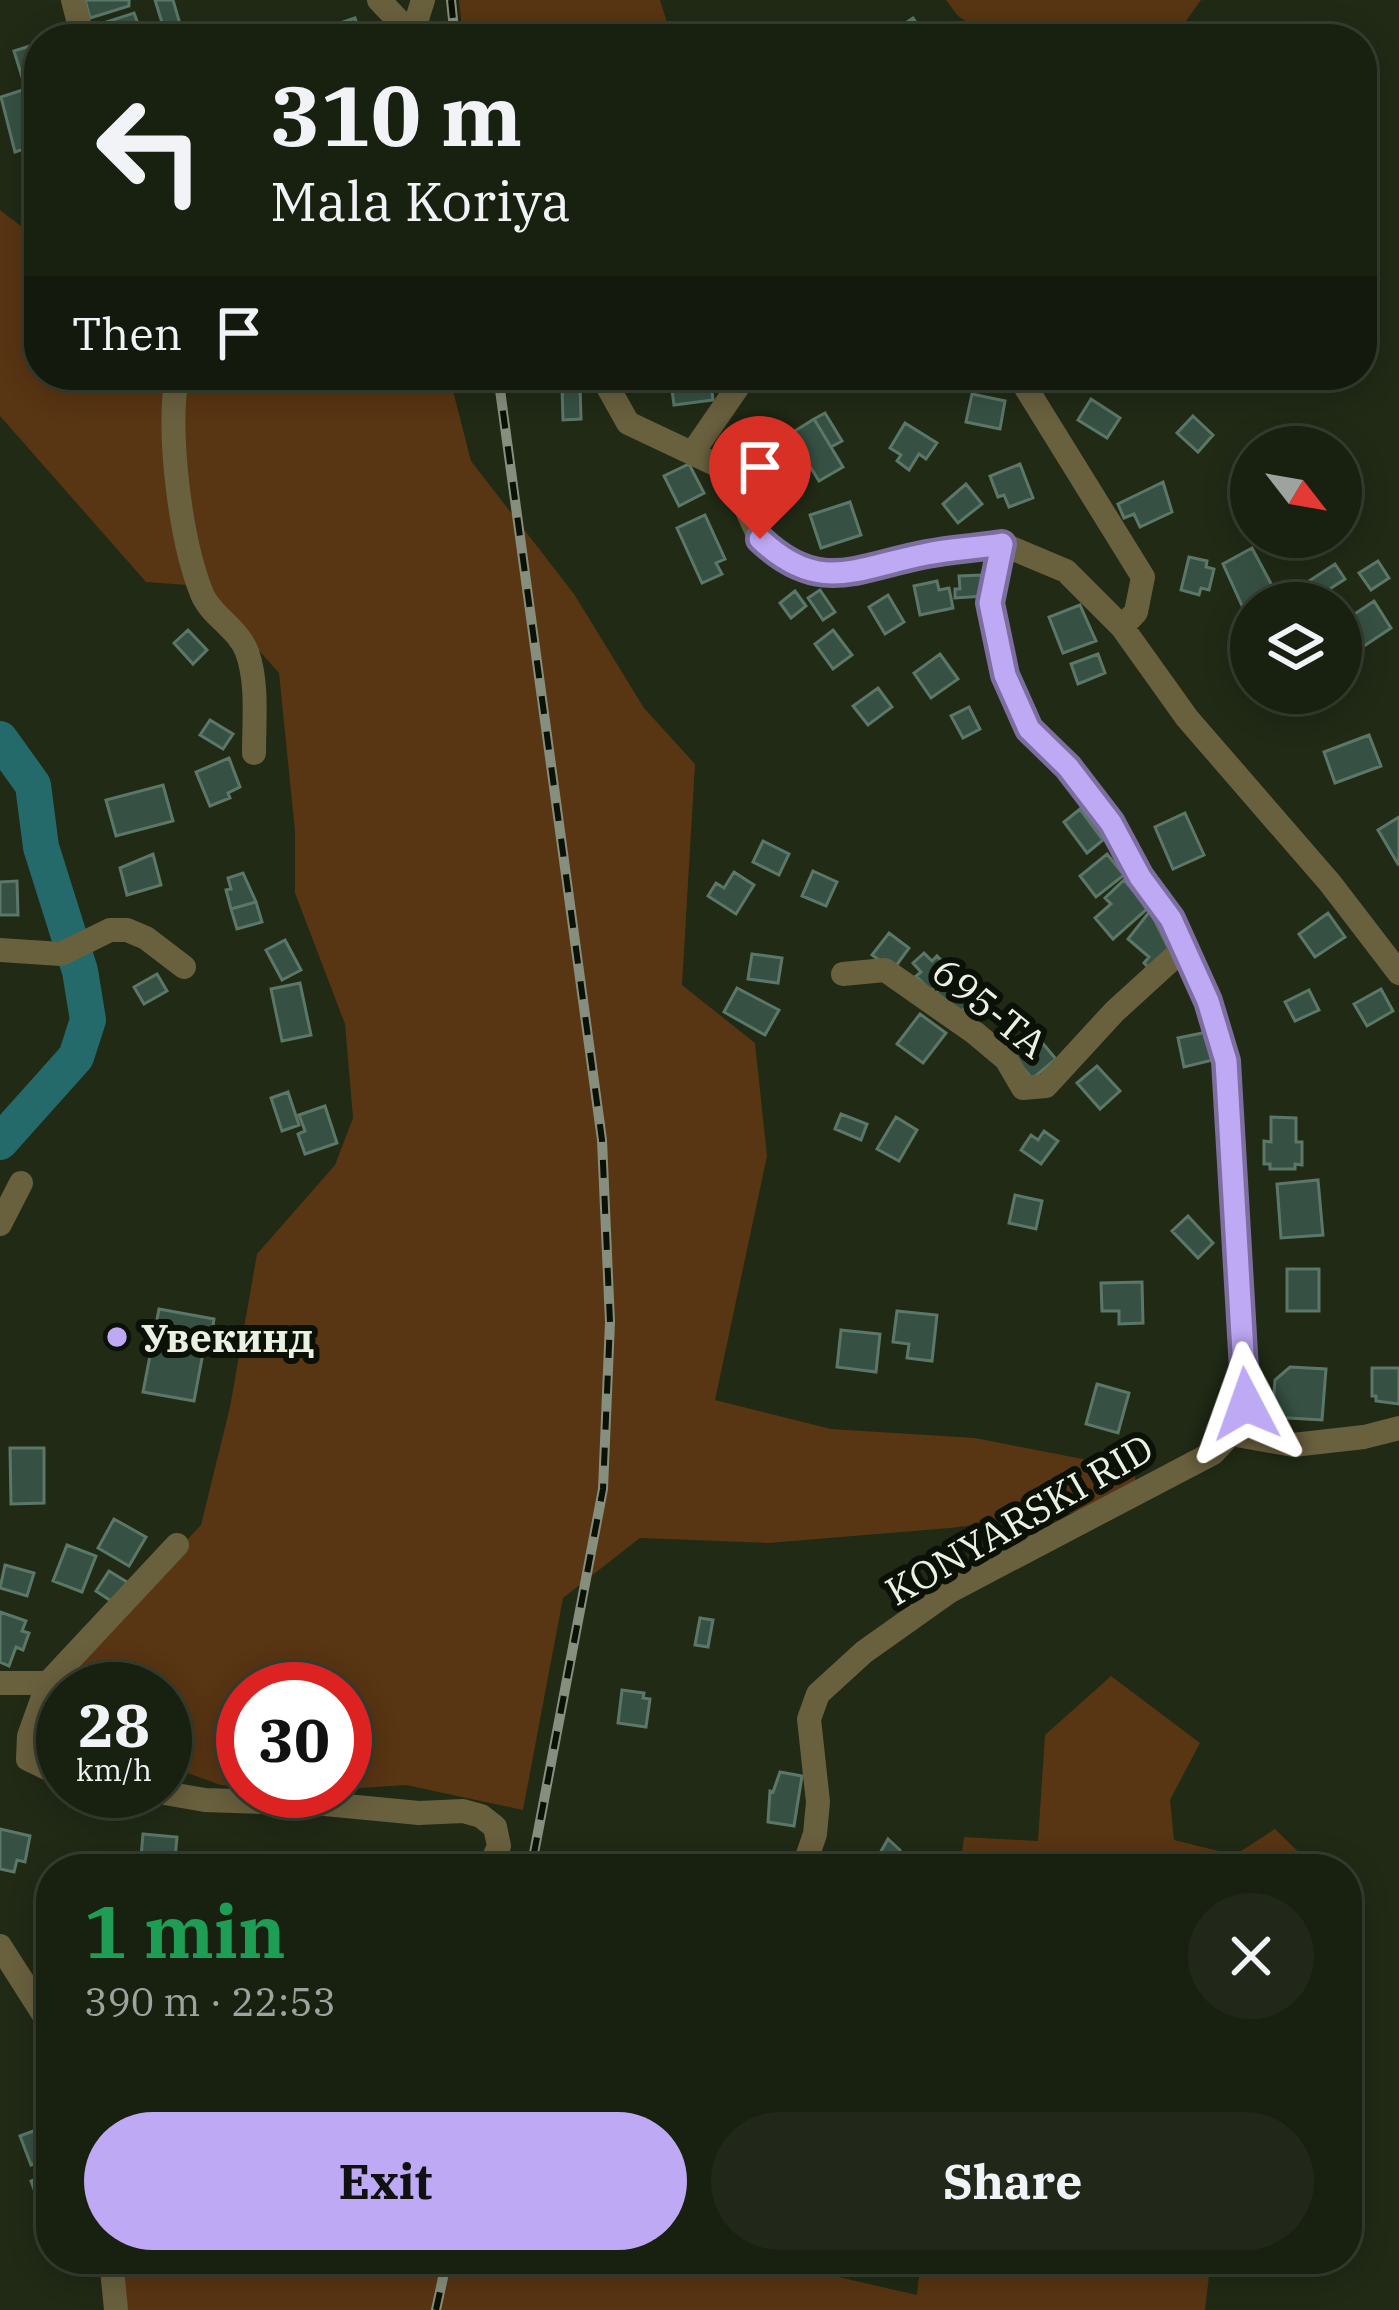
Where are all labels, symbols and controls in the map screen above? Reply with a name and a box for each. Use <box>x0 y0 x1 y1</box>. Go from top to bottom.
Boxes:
text: 310 m <box>270 60 522 169</box>
icon: left <box>72 72 228 228</box>
text: Mala Koriya <box>270 166 571 236</box>
icon: arrive <box>206 300 272 366</box>
text: Then <box>72 304 182 362</box>
pin <box>709 416 811 539</box>
north arrow <box>1230 426 1362 558</box>
map controls <box>1230 426 1362 714</box>
icon: arrive <box>727 434 793 500</box>
button: layers <box>1230 582 1362 714</box>
street label: 695-ТА <box>922 945 1058 1069</box>
place label: Увекинд <box>141 1312 314 1363</box>
marker: Увекинд <box>104 1324 130 1350</box>
position arrow <box>1183 1341 1309 1467</box>
street label: KONYARSKI RID <box>876 1422 1162 1616</box>
speed limit sign: 30 <box>216 1662 372 1818</box>
text: 28 <box>78 1685 150 1764</box>
text: km/h <box>76 1750 152 1789</box>
text: 1 min <box>84 1884 286 1978</box>
button: close <box>1188 1893 1314 2019</box>
text: 390 m · 22:53 <box>84 1976 336 2027</box>
button: Exit <box>84 2112 687 2250</box>
button: Share <box>711 2112 1314 2250</box>

